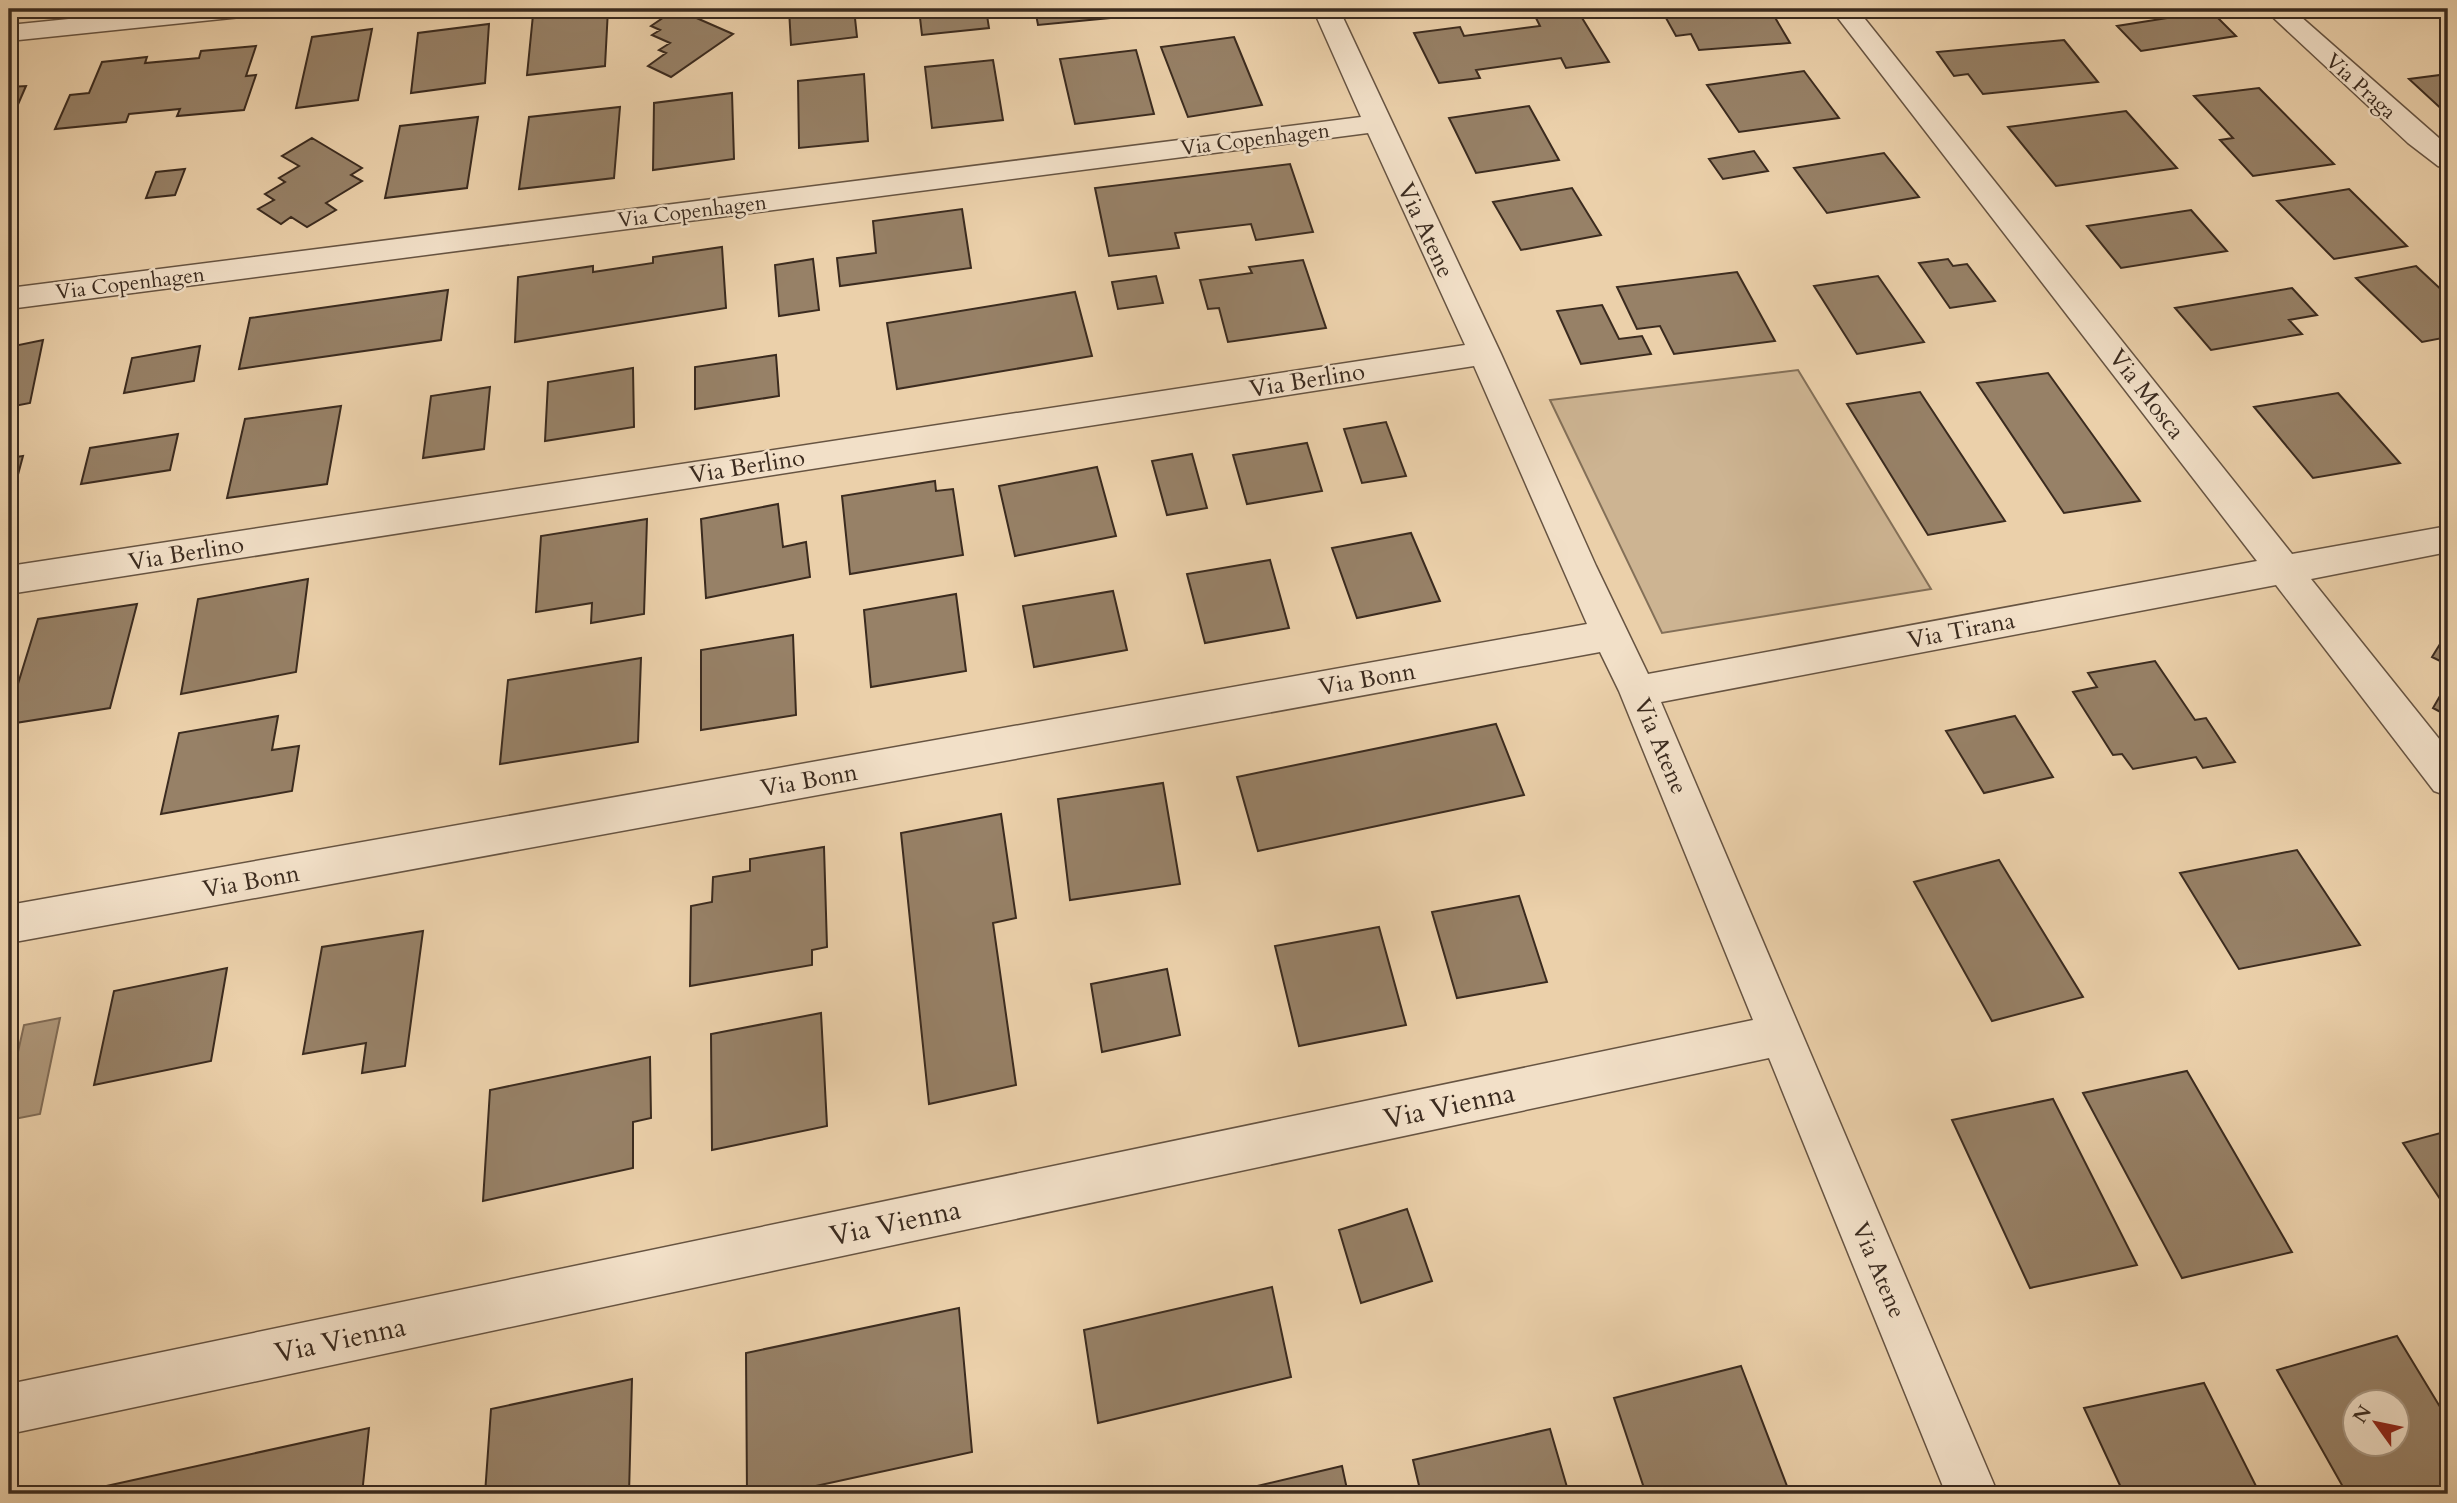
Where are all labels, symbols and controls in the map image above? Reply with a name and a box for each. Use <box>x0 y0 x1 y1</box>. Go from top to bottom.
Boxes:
street label: Via Praga <box>2319 47 2402 126</box>
street label: Via Copenhagen <box>1179 116 1331 163</box>
street label: Via Atene <box>1389 177 1462 283</box>
street label: Via Copenhagen <box>616 188 768 235</box>
street label: Via Copenhagen <box>54 260 206 307</box>
street label: Via Mosca <box>2101 342 2193 447</box>
street label: Via Berlino <box>1247 355 1367 406</box>
street label: Via Berlino <box>687 441 807 492</box>
street label: Via Berlino <box>126 528 246 579</box>
street label: Via Tirana <box>1905 604 2018 657</box>
street label: Via Bonn <box>1316 655 1418 704</box>
street label: Via Atene <box>1626 693 1696 799</box>
street label: Via Bonn <box>758 756 860 805</box>
street label: Via Bonn <box>200 857 302 906</box>
street label: Via Vienna <box>1380 1074 1518 1138</box>
street label: Via Vienna <box>826 1191 964 1255</box>
street label: Via Atene <box>1844 1217 1914 1323</box>
street label: Via Vienna <box>271 1308 409 1372</box>
north arrow <box>2342 1388 2412 1458</box>
text: N <box>2347 1400 2378 1428</box>

